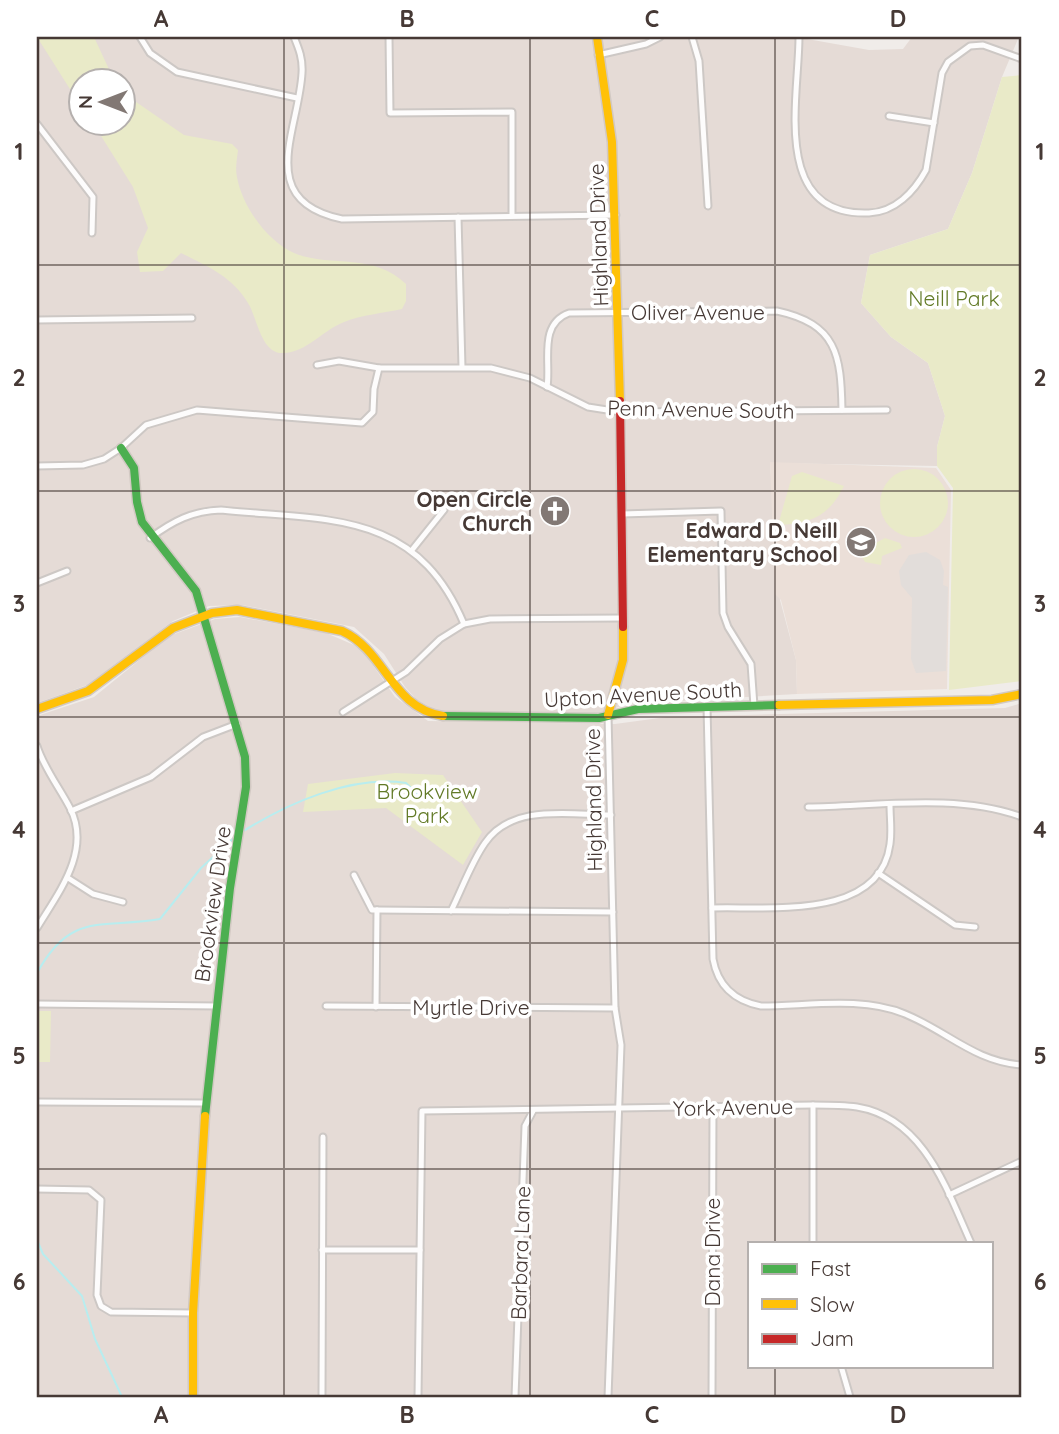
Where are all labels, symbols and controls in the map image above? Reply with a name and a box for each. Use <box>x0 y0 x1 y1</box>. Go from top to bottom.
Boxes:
text: A <box>154 4 169 33</box>
text: B <box>399 4 415 33</box>
text: C <box>645 4 659 33</box>
text: D <box>890 4 906 33</box>
north arrow <box>66 66 136 136</box>
text: N <box>73 95 97 109</box>
text: 1 <box>15 137 23 166</box>
text: 1 <box>1036 137 1044 166</box>
street label: Highland Drive <box>583 163 613 307</box>
park label: Neill Park <box>908 285 1000 311</box>
street label: Oliver Avenue <box>631 299 765 325</box>
text: 2 <box>12 363 26 392</box>
text: 2 <box>1033 363 1047 392</box>
street label: Penn Avenue South <box>607 394 795 424</box>
place label: Open Circle Church <box>417 486 532 536</box>
church icon: Open Circle Church <box>538 494 572 528</box>
place label: Edward D. Neill Elementary School <box>647 517 838 567</box>
school or university icon: Edward D. Neill Elementary School <box>844 525 878 559</box>
text: 3 <box>13 589 25 618</box>
text: 3 <box>1034 589 1046 618</box>
street label: Upton Avenue South <box>543 676 743 712</box>
street label: Highland Drive <box>579 728 607 872</box>
park label: Brookview Park <box>376 778 478 828</box>
text: 4 <box>12 815 26 844</box>
text: 4 <box>1033 815 1047 844</box>
street label: Brookview Drive <box>188 824 236 984</box>
street label: Myrtle Drive <box>412 994 530 1020</box>
text: 5 <box>12 1041 26 1070</box>
text: 5 <box>1033 1041 1047 1070</box>
street label: York Avenue <box>673 1093 793 1121</box>
street label: Barbara Lane <box>505 1186 535 1320</box>
street label: Dana Drive <box>699 1198 725 1306</box>
legend <box>748 1242 992 1368</box>
text: Fast <box>810 1255 851 1281</box>
text: 6 <box>13 1267 25 1296</box>
text: 6 <box>1034 1267 1046 1296</box>
text: Slow <box>810 1291 855 1317</box>
text: Jam <box>810 1325 854 1351</box>
text: A <box>154 1400 169 1429</box>
text: B <box>399 1400 415 1429</box>
text: C <box>645 1400 659 1429</box>
text: D <box>890 1400 906 1429</box>

